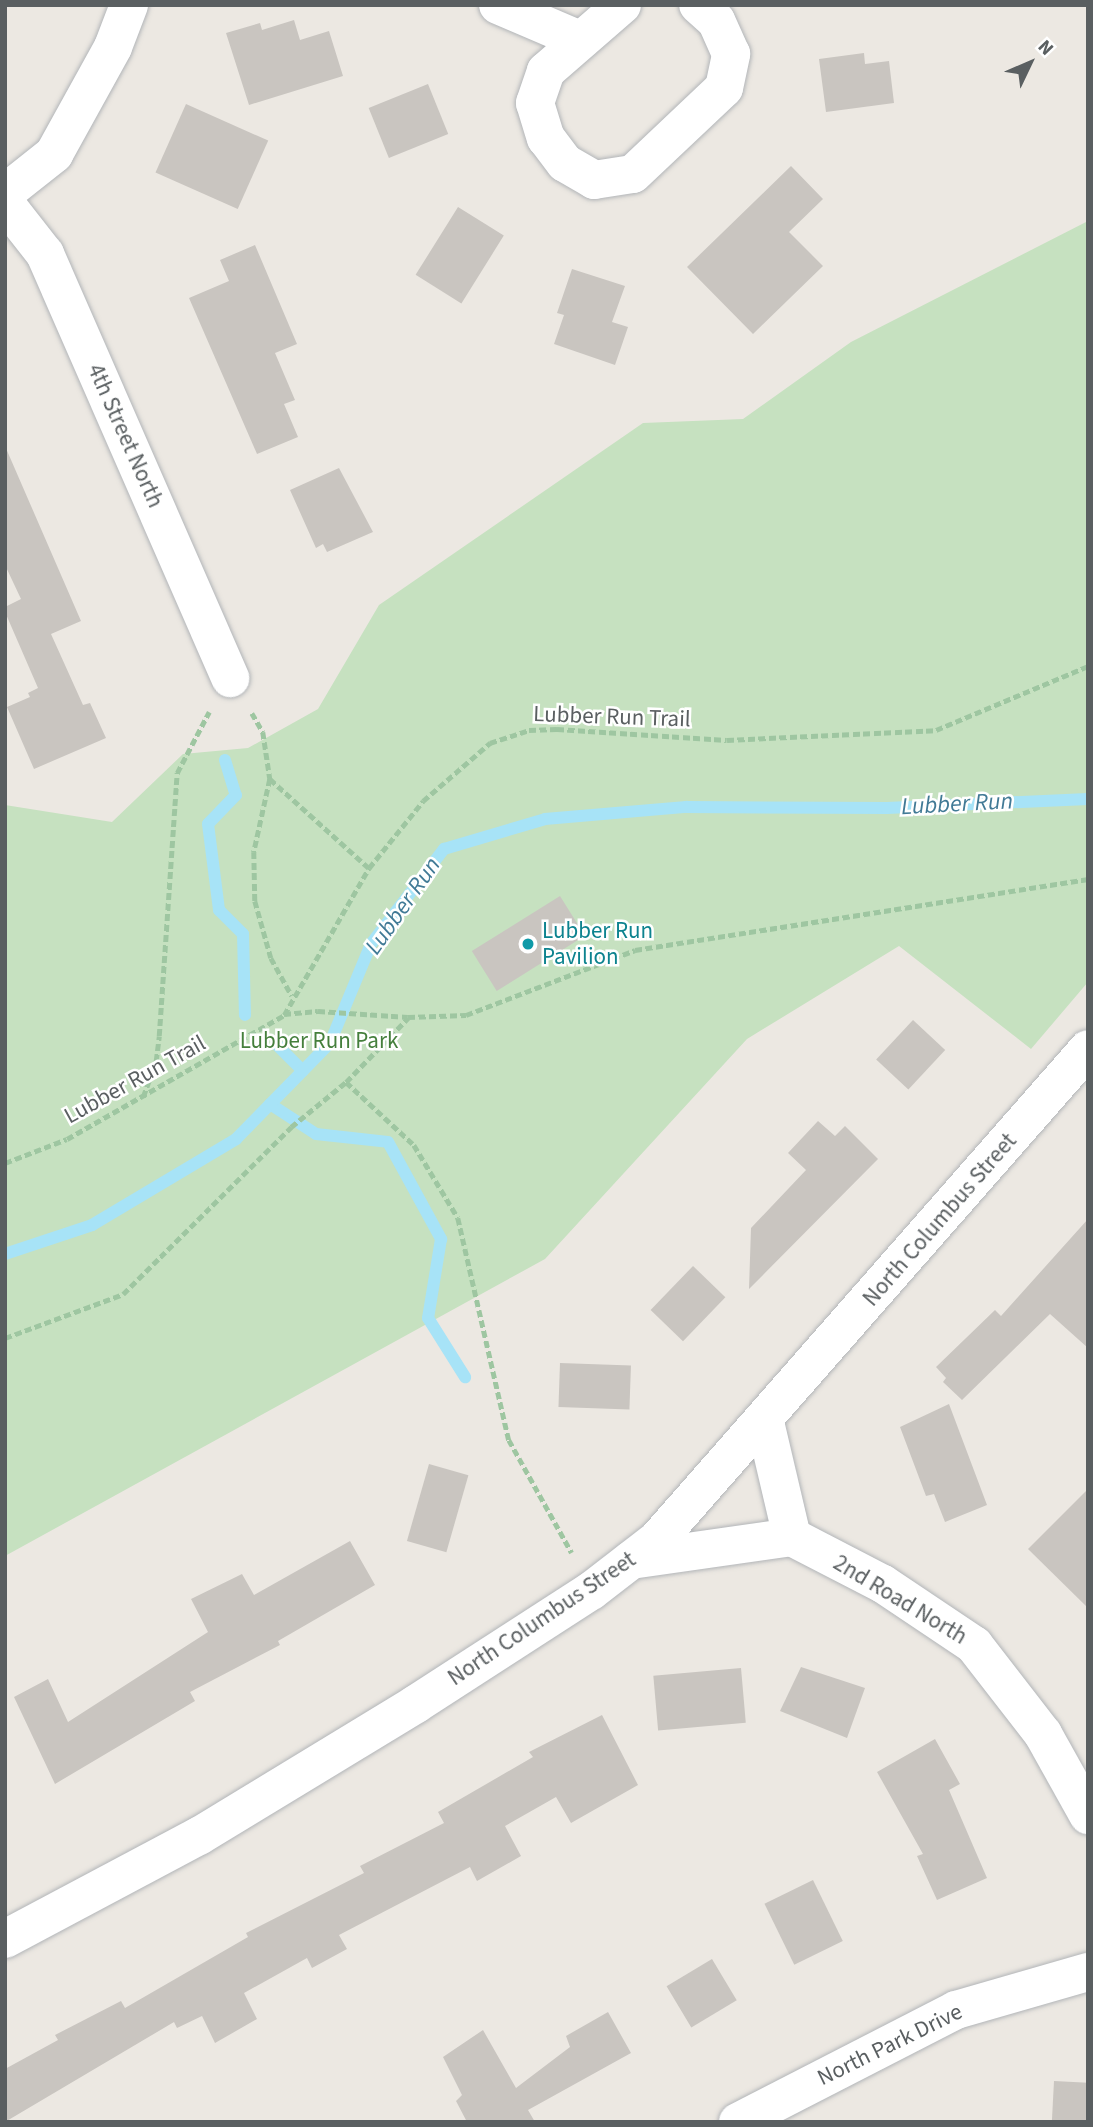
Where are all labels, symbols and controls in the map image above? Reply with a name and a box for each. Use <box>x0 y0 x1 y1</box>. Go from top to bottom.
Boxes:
north arrow <box>995 28 1065 98</box>
text: N <box>1031 34 1060 62</box>
street label: 4th Street North <box>81 360 169 512</box>
street label: Lubber Run Trail <box>533 700 691 734</box>
water label: Lubber Run <box>900 787 1014 821</box>
water label: Lubber Run <box>359 852 447 960</box>
place label: Lubber Run Pavilion <box>542 917 653 971</box>
marker: Lubber Run Pavilion <box>520 936 536 952</box>
park label: Lubber Run Park <box>240 1027 398 1055</box>
street label: Lubber Run Trail <box>59 1030 211 1130</box>
street label: North Columbus Street <box>857 1128 1023 1312</box>
street label: North Columbus Street <box>443 1546 641 1692</box>
street label: 2nd Road North <box>828 1549 972 1651</box>
street label: North Park Drive <box>813 1998 967 2092</box>

